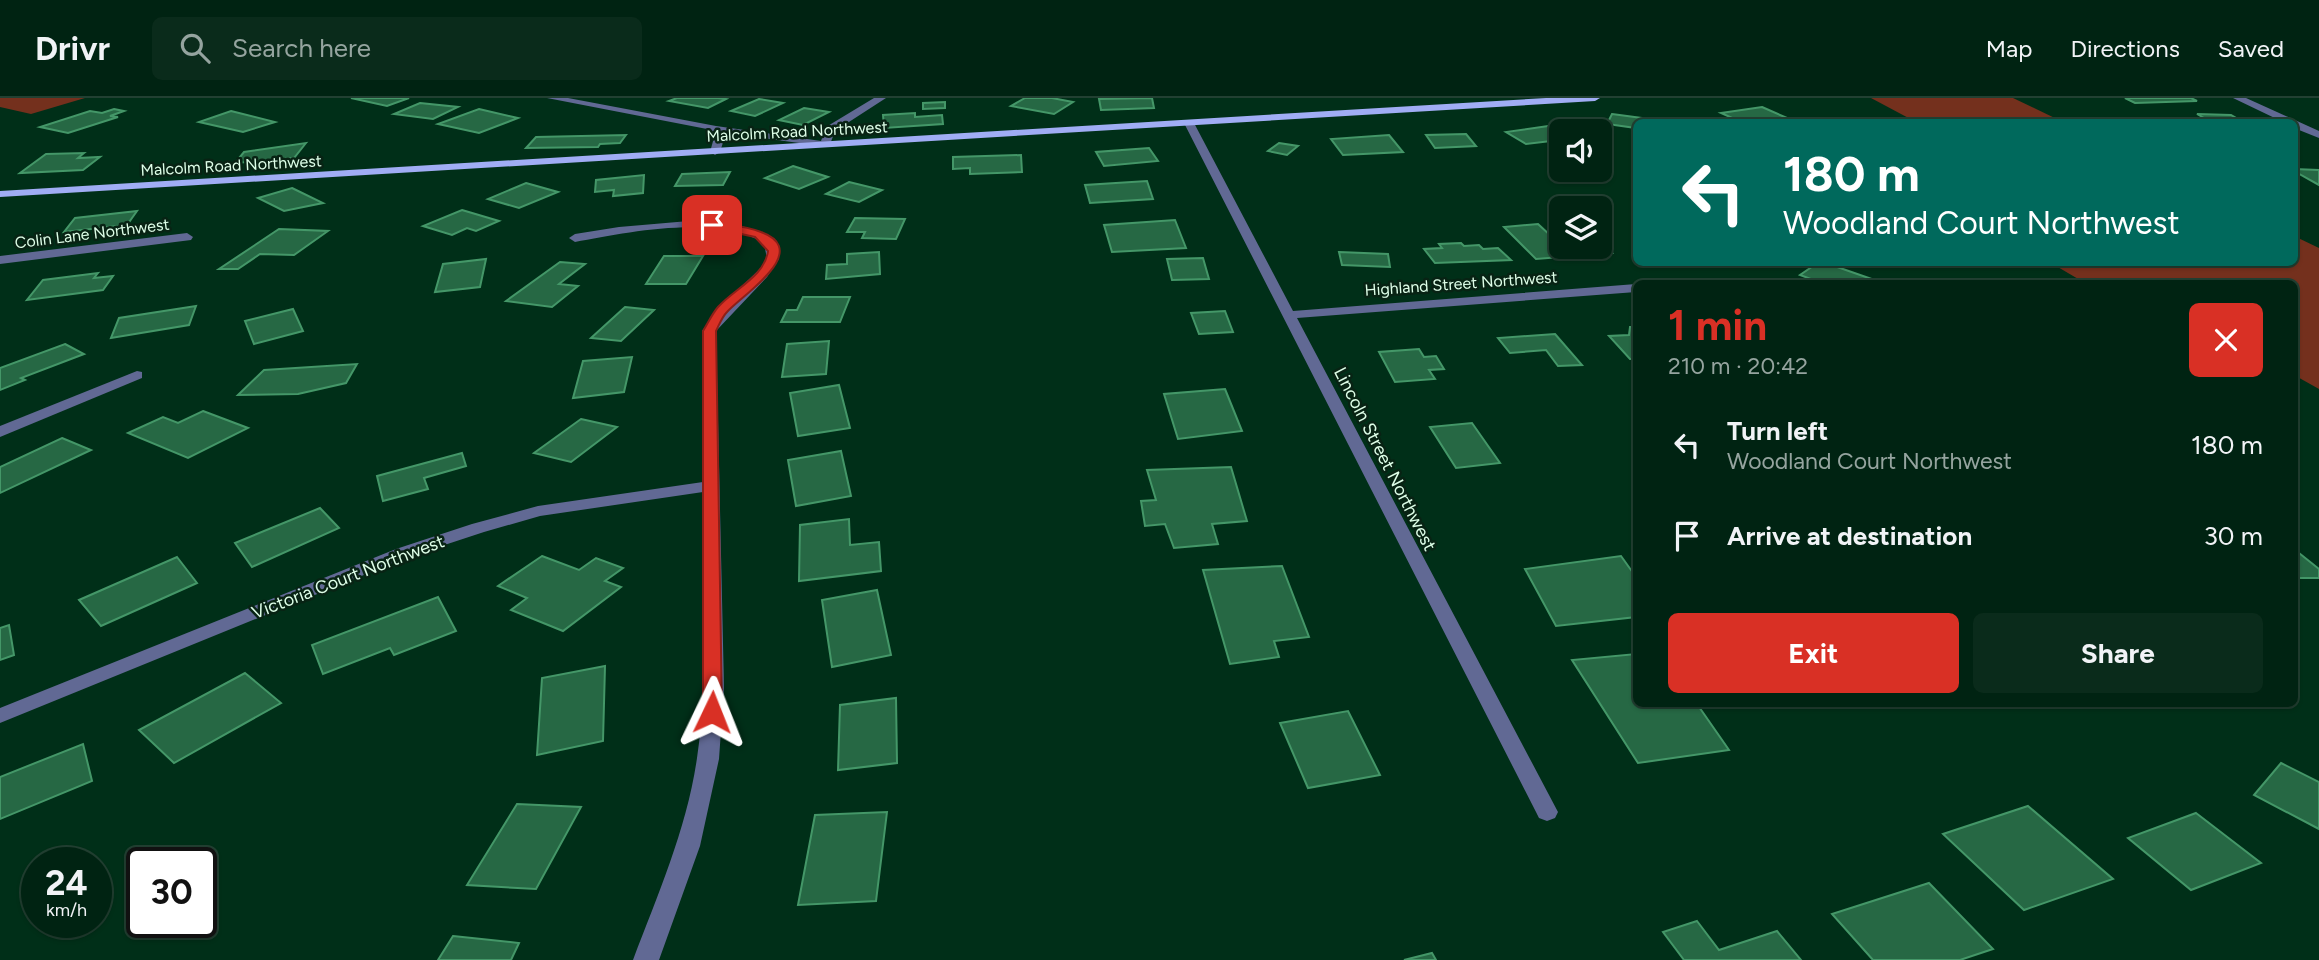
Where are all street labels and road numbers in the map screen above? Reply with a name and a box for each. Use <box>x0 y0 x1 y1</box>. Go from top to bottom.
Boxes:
street label: Malcolm Road Northwest <box>706 117 888 146</box>
street label: Malcolm Road Northwest <box>140 151 322 180</box>
street label: Colin Lane Northwest <box>14 215 170 252</box>
street label: Highland Street Northwest <box>1364 267 1558 300</box>
street label: Lincoln Street Northwest <box>1329 363 1441 555</box>
street label: Victoria Court Northwest <box>249 530 448 624</box>

